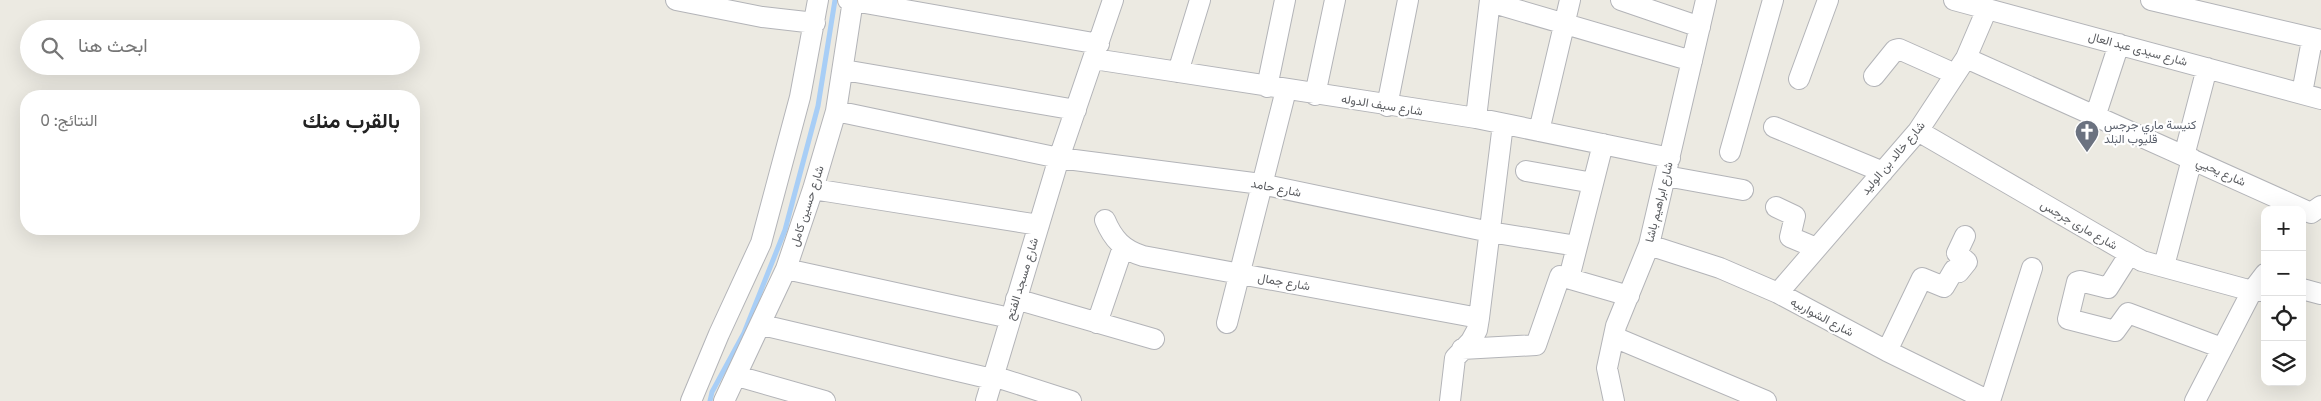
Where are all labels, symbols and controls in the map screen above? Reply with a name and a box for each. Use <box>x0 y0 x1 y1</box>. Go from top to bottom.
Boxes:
search box <box>20 20 420 75</box>
street label: شارع سيدى عبد العال <box>2086 29 2189 71</box>
icon: search <box>38 34 66 62</box>
text: ابحث هنا <box>78 35 148 59</box>
street label: شارع سيف الدوله <box>1340 92 1424 120</box>
text: بالقرب منك <box>303 109 400 136</box>
text: النتائج: 0 <box>40 112 98 132</box>
street label: شارع خالد بن الوليد <box>1858 118 1929 199</box>
place label: كنيسة ماري جرجس قليوب البلد <box>2104 118 2196 148</box>
church icon: كنيسة ماري جرجس قليوب البلد <box>2074 119 2100 153</box>
street label: شارع يحيي <box>2193 155 2248 192</box>
street label: شارع ابراهيم باشا <box>1642 160 1678 244</box>
street label: شارع حسين كامل <box>787 164 829 249</box>
street label: شارع حامد <box>1249 176 1302 202</box>
street label: شارع مارى جرجس <box>2037 197 2120 254</box>
map controls <box>2261 206 2306 386</box>
button: + <box>2261 206 2306 251</box>
street label: شارع مسجد الفتح <box>1003 236 1043 323</box>
button: − <box>2261 251 2306 296</box>
street label: شارع جمال <box>1256 271 1311 295</box>
street label: شارع الشواربيه <box>1787 295 1856 341</box>
button: locate <box>2261 296 2306 341</box>
button: layers <box>2261 341 2306 386</box>

